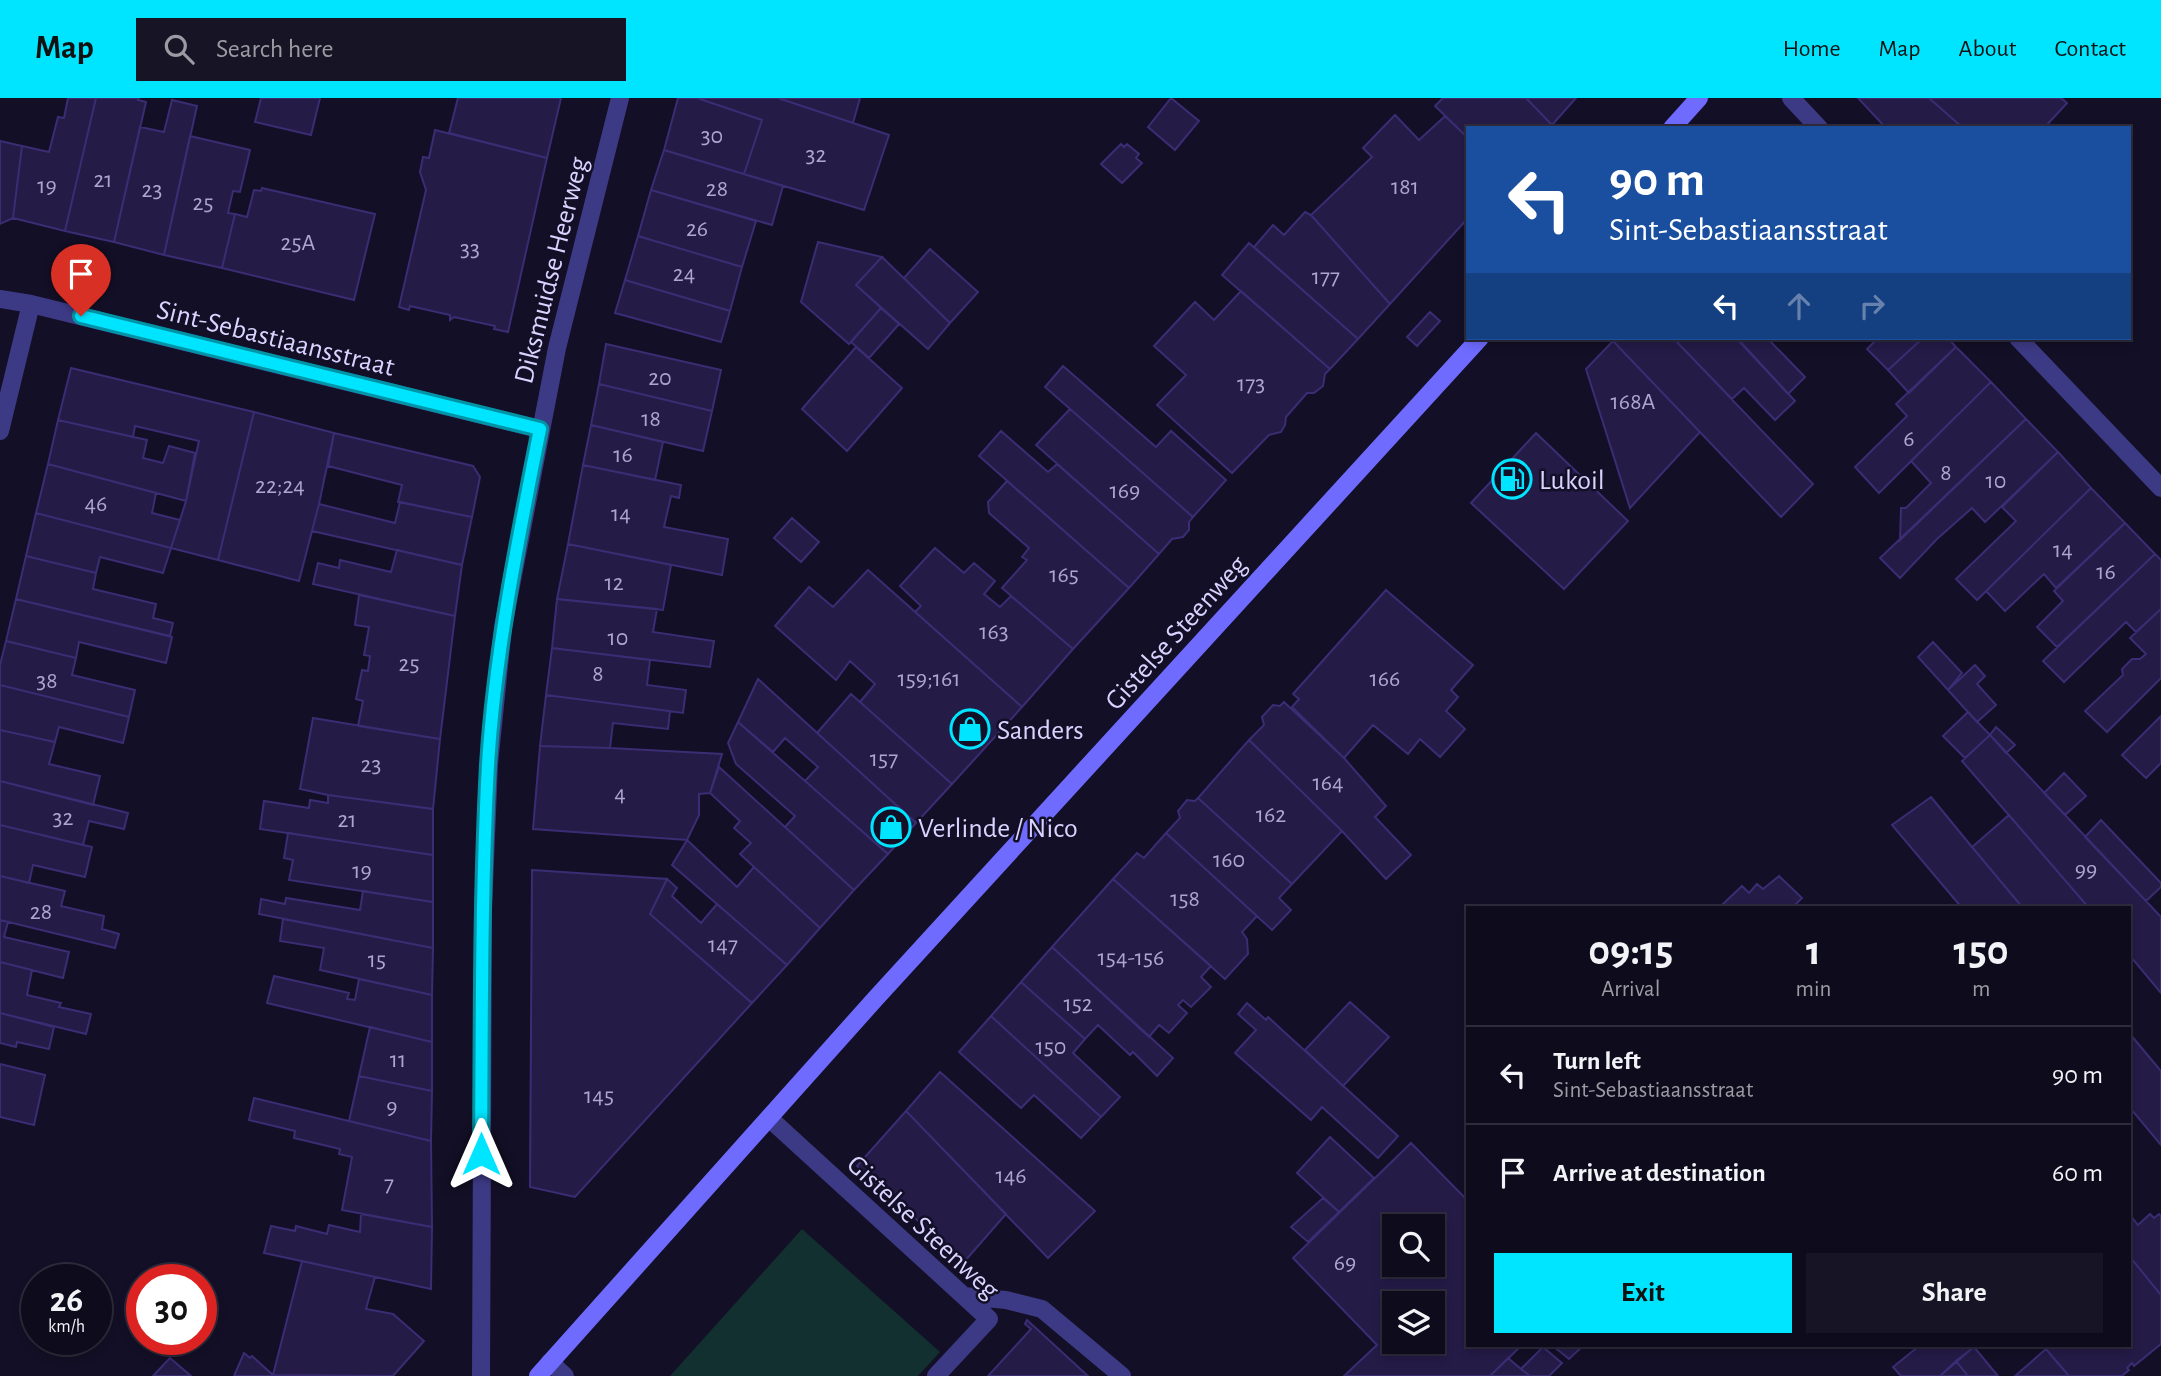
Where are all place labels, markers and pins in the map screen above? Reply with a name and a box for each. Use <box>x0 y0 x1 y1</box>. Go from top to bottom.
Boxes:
pin <box>51 244 111 316</box>
fuel station icon: Lukoil <box>1491 458 1533 500</box>
place label: Lukoil <box>1539 467 1605 495</box>
shop icon: Sanders <box>949 708 991 750</box>
place label: Sanders <box>997 717 1084 745</box>
shop icon: Verlinde / Nico <box>870 806 912 848</box>
place label: Verlinde / Nico <box>918 815 1078 843</box>

